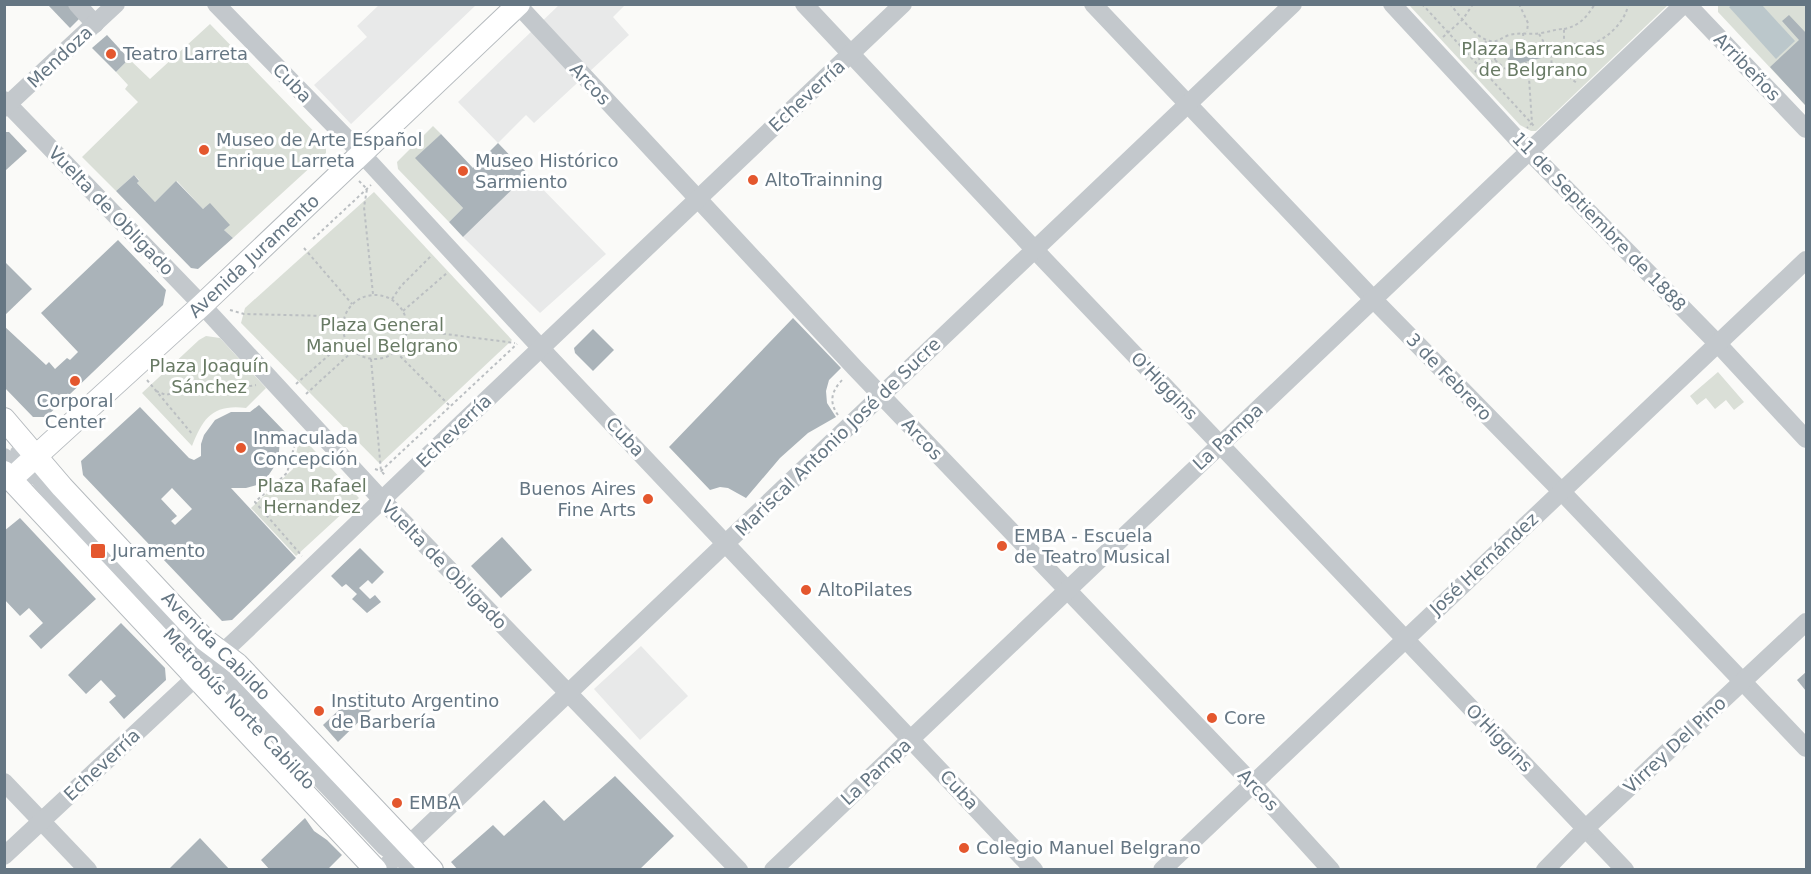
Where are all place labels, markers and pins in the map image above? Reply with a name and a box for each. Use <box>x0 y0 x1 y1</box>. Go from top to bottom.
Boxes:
place label: Teatro Larreta <box>122 43 248 64</box>
marker: Teatro Larreta <box>104 47 118 61</box>
place label: Museo de Arte Español Enrique Larreta <box>216 129 423 171</box>
marker: Museo de Arte Español Enrique Larreta <box>197 143 211 157</box>
place label: Museo Histórico Sarmiento <box>475 150 618 192</box>
marker: Museo Histórico Sarmiento <box>456 164 470 178</box>
place label: AltoTrainning <box>765 169 883 190</box>
marker: AltoTrainning <box>746 173 760 187</box>
marker: Corporal Center <box>68 374 82 388</box>
place label: Corporal Center <box>37 390 113 432</box>
place label: Inmaculada Concepción <box>253 427 358 469</box>
marker: Inmaculada Concepción <box>234 441 248 455</box>
place label: Buenos Aires Fine Arts <box>519 478 636 520</box>
marker: Buenos Aires Fine Arts <box>641 492 655 506</box>
place label: EMBA - Escuela de Teatro Musical <box>1014 525 1170 567</box>
marker: EMBA - Escuela de Teatro Musical <box>995 539 1009 553</box>
place label: Juramento <box>111 540 205 561</box>
marker: Juramento <box>89 542 107 560</box>
place label: AltoPilates <box>818 579 912 600</box>
marker: AltoPilates <box>799 583 813 597</box>
place label: Instituto Argentino de Barbería <box>331 690 499 732</box>
marker: Instituto Argentino de Barbería <box>312 704 326 718</box>
place label: Core <box>1224 707 1266 728</box>
marker: Core <box>1205 711 1219 725</box>
place label: EMBA <box>409 792 461 813</box>
marker: EMBA <box>390 796 404 810</box>
place label: Colegio Manuel Belgrano <box>976 837 1201 858</box>
marker: Colegio Manuel Belgrano <box>957 841 971 855</box>

